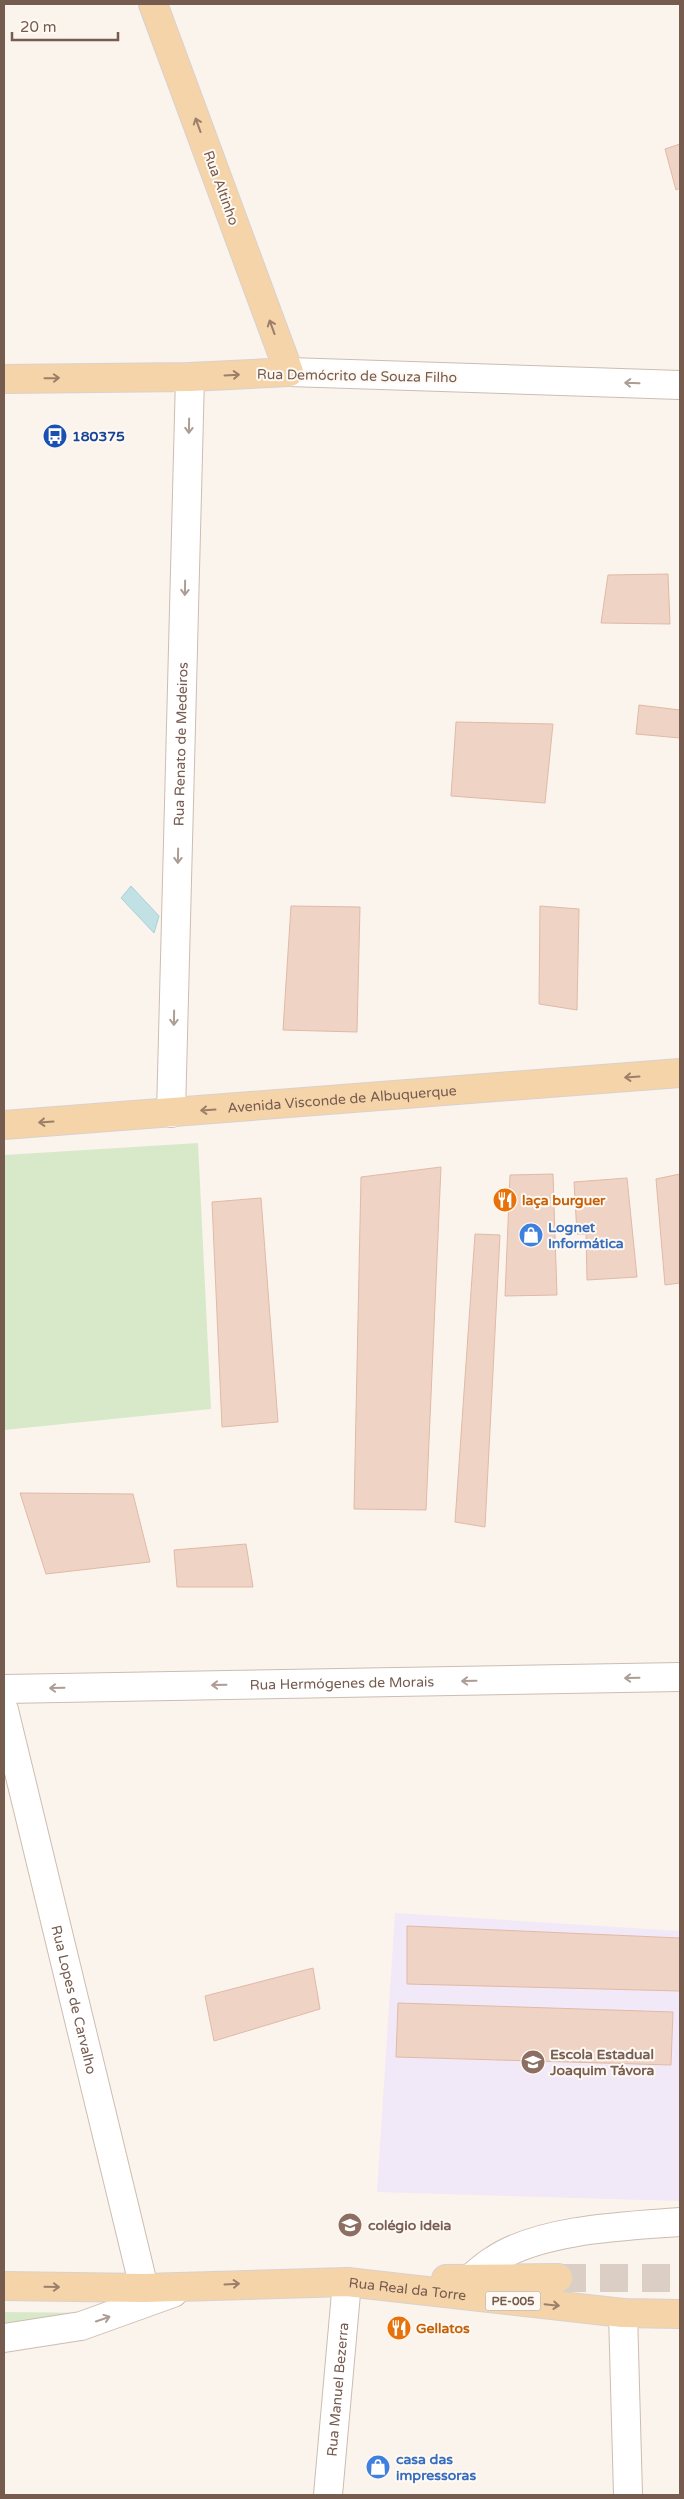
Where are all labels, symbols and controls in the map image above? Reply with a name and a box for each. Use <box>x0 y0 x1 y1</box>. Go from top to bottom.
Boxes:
scale bar <box>12 10 119 42</box>
text: 20 m <box>20 18 57 36</box>
one-way arrow <box>193 118 202 133</box>
street label: Rua Altinho <box>200 148 242 228</box>
one-way arrow <box>267 319 276 335</box>
street label: Rua Demócrito de Souza Filho <box>257 366 457 386</box>
one-way arrow <box>224 370 240 380</box>
one-way arrow <box>44 373 60 383</box>
one-way arrow <box>624 379 640 388</box>
one-way arrow <box>184 417 193 433</box>
bus stop icon: 180375 <box>42 423 68 449</box>
place label: 180375 <box>72 428 125 445</box>
one-way arrow <box>180 580 189 596</box>
street label: Rua Renato de Medeiros <box>170 662 191 826</box>
one-way arrow <box>173 847 183 863</box>
one-way arrow <box>169 1010 179 1026</box>
one-way arrow <box>624 1072 640 1081</box>
street label: Avenida Visconde de Albuquerque <box>227 1082 457 1116</box>
one-way arrow <box>200 1105 216 1115</box>
one-way arrow <box>38 1117 54 1127</box>
restaurant icon: laça burguer <box>492 1187 518 1213</box>
place label: laça burguer <box>522 1192 606 1209</box>
place label: Lognet Informática <box>548 1219 624 1252</box>
shop icon: Lognet Informática <box>518 1222 544 1248</box>
street label: Rua Hermógenes de Morais <box>250 1673 435 1693</box>
one-way arrow <box>624 1673 640 1683</box>
one-way arrow <box>461 1676 478 1686</box>
one-way arrow <box>211 1680 228 1690</box>
one-way arrow <box>49 1683 65 1693</box>
street label: Rua Lopes de Carvalho <box>48 1923 100 2076</box>
place label: Escola Estadual Joaquim Távora <box>549 2046 655 2079</box>
school or university icon: Escola Estadual Joaquim Távora <box>520 2049 546 2075</box>
school or university icon: colégio ideia <box>337 2212 363 2238</box>
place label: colégio ideia <box>368 2217 452 2234</box>
street label: Rua Real da Torre <box>348 2274 467 2304</box>
one-way arrow <box>224 2280 240 2289</box>
one-way arrow <box>44 2282 60 2292</box>
road number: PE-005 <box>486 2292 540 2310</box>
one-way arrow <box>543 2300 559 2310</box>
one-way arrow <box>95 2313 111 2323</box>
restaurant icon: Gellatos <box>386 2315 412 2341</box>
place label: Gellatos <box>416 2320 470 2337</box>
street label: Rua Manuel Bezerra <box>323 2322 352 2457</box>
place label: casa das impressoras <box>396 2451 476 2484</box>
shop icon: casa das impressoras <box>365 2454 391 2480</box>

